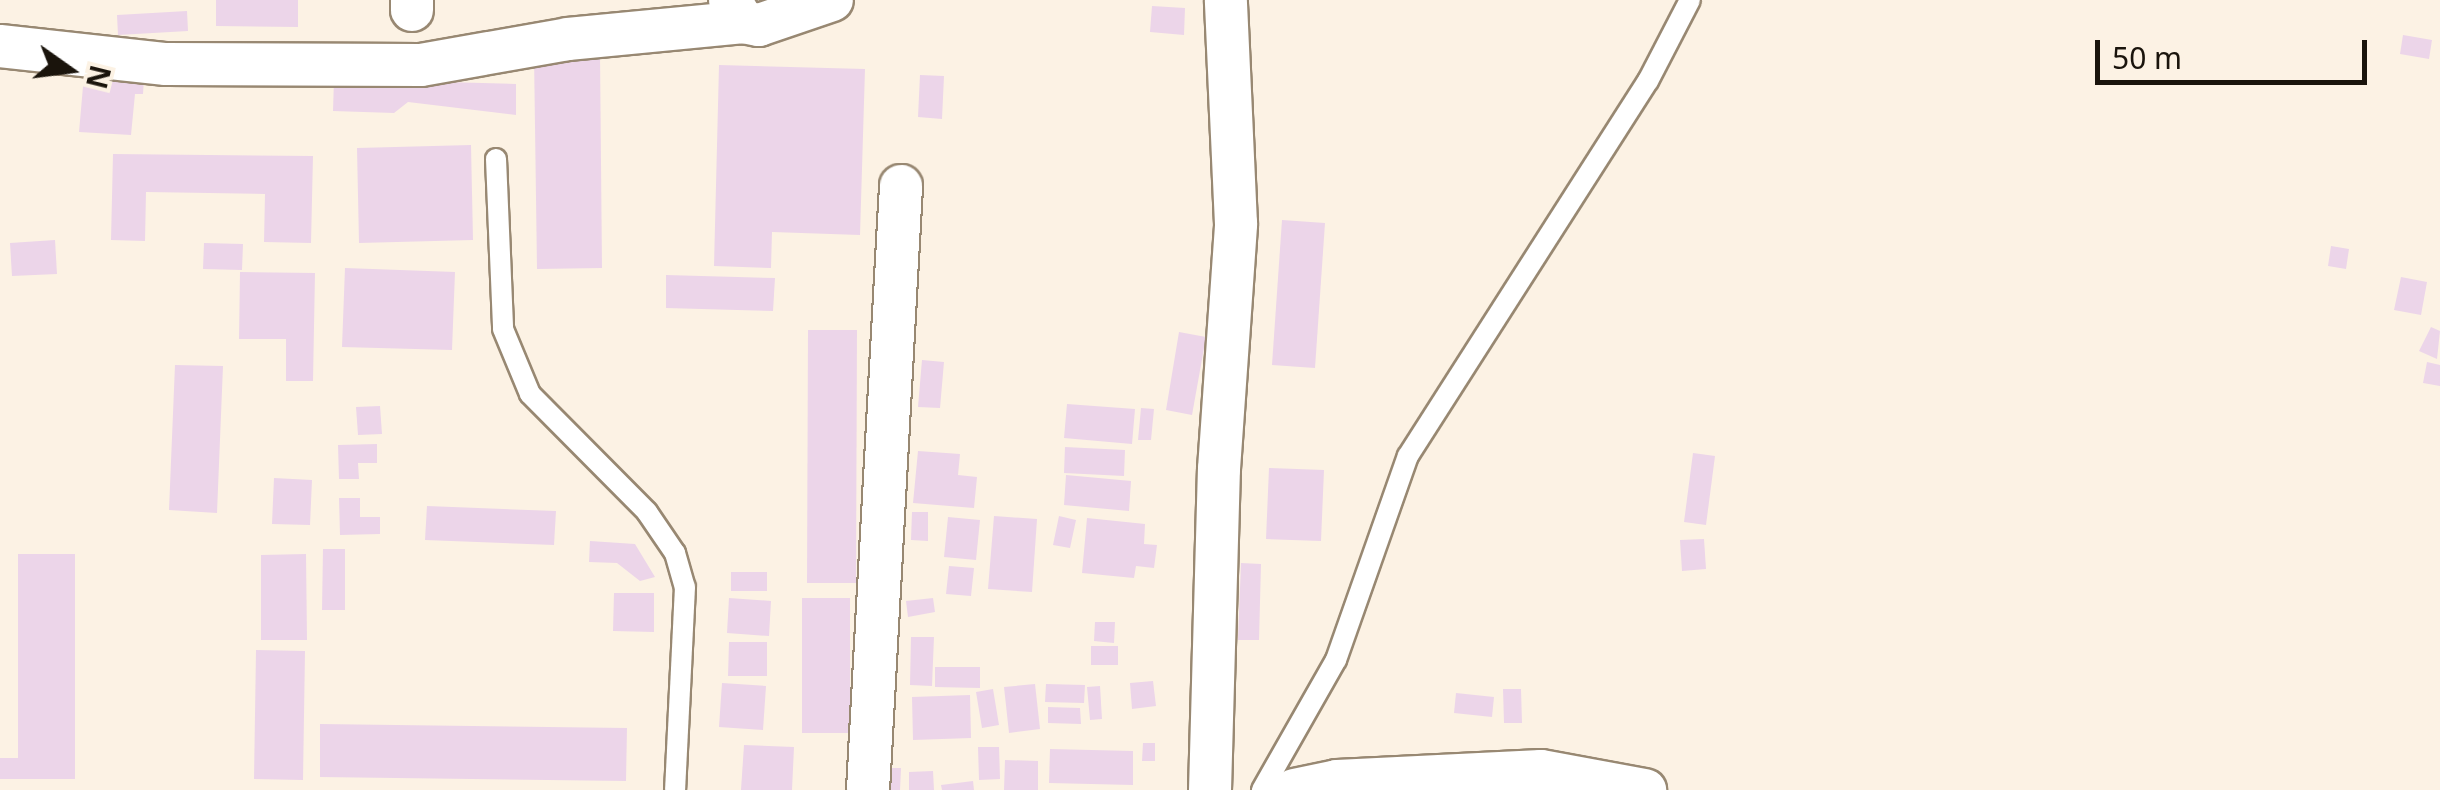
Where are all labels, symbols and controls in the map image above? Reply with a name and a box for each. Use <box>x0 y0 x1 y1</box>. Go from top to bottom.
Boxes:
north arrow <box>20 20 120 120</box>
scale bar <box>2100 20 2372 82</box>
text: 50 m <box>2112 37 2182 78</box>
text: N <box>78 62 120 93</box>

